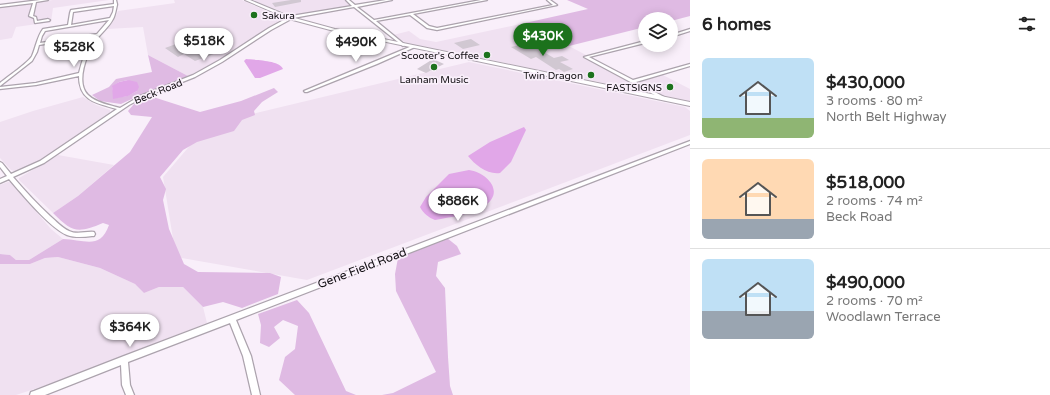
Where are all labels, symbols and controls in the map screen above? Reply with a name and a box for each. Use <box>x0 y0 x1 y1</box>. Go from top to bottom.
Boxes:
marker: Sakura <box>249 10 259 20</box>
place label: Sakura <box>262 10 295 22</box>
map controls <box>638 12 678 52</box>
button: layers <box>638 12 678 52</box>
icon: filters <box>1016 13 1038 35</box>
text: 6 homes <box>702 14 771 35</box>
pin: $430K <box>515 23 571 57</box>
pin: $518K <box>176 28 232 62</box>
text: $430K <box>522 28 564 44</box>
pin: $490K <box>328 29 384 63</box>
text: $518K <box>183 33 225 49</box>
pin: $528K <box>46 34 102 68</box>
text: $490K <box>335 34 377 50</box>
text: $528K <box>53 39 95 55</box>
place label: Scooter's Coffee <box>401 50 479 62</box>
marker: Scooter's Coffee <box>482 50 492 60</box>
marker: Lanham Music <box>429 62 439 72</box>
place label: Twin Dragon <box>523 70 583 82</box>
marker: Twin Dragon <box>586 70 596 80</box>
text: $430,000 <box>826 72 905 93</box>
place label: Lanham Music <box>399 74 469 86</box>
icon: home <box>734 74 782 122</box>
street label: Beck Road <box>132 77 184 107</box>
place label: FASTSIGNS <box>606 82 662 94</box>
marker: FASTSIGNS <box>665 82 675 92</box>
text: 3 rooms · 80 m² <box>826 93 923 109</box>
text: North Belt Highway <box>826 109 947 125</box>
text: $518,000 <box>826 172 905 193</box>
icon: home <box>734 175 782 223</box>
pin: $886K <box>430 188 486 222</box>
text: $886K <box>437 193 479 209</box>
text: 2 rooms · 74 m² <box>826 193 923 209</box>
text: Beck Road <box>826 209 892 225</box>
street label: Gene Field Road <box>316 245 408 291</box>
text: $490,000 <box>826 272 905 293</box>
icon: home <box>734 275 782 323</box>
text: 2 rooms · 70 m² <box>826 293 923 309</box>
text: Woodlawn Terrace <box>826 309 941 325</box>
pin: $364K <box>102 314 158 348</box>
text: $364K <box>109 319 151 335</box>

